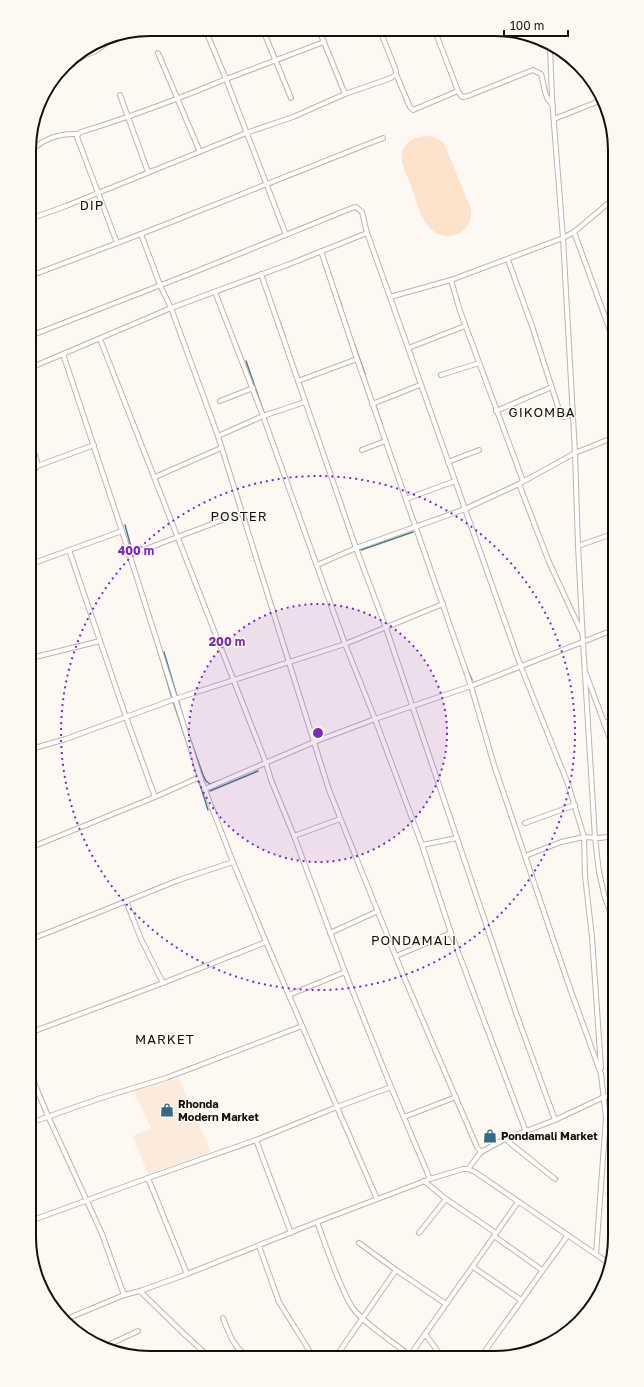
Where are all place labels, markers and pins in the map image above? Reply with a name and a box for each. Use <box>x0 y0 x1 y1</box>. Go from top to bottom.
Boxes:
centre of rings <box>311 726 325 740</box>
place label: Rhonda Modern Market <box>178 1097 259 1123</box>
shop icon: Rhonda Modern Market <box>159 1102 175 1118</box>
shop icon: Pondamali Market <box>482 1128 498 1144</box>
place label: Pondamali Market <box>501 1129 598 1142</box>

